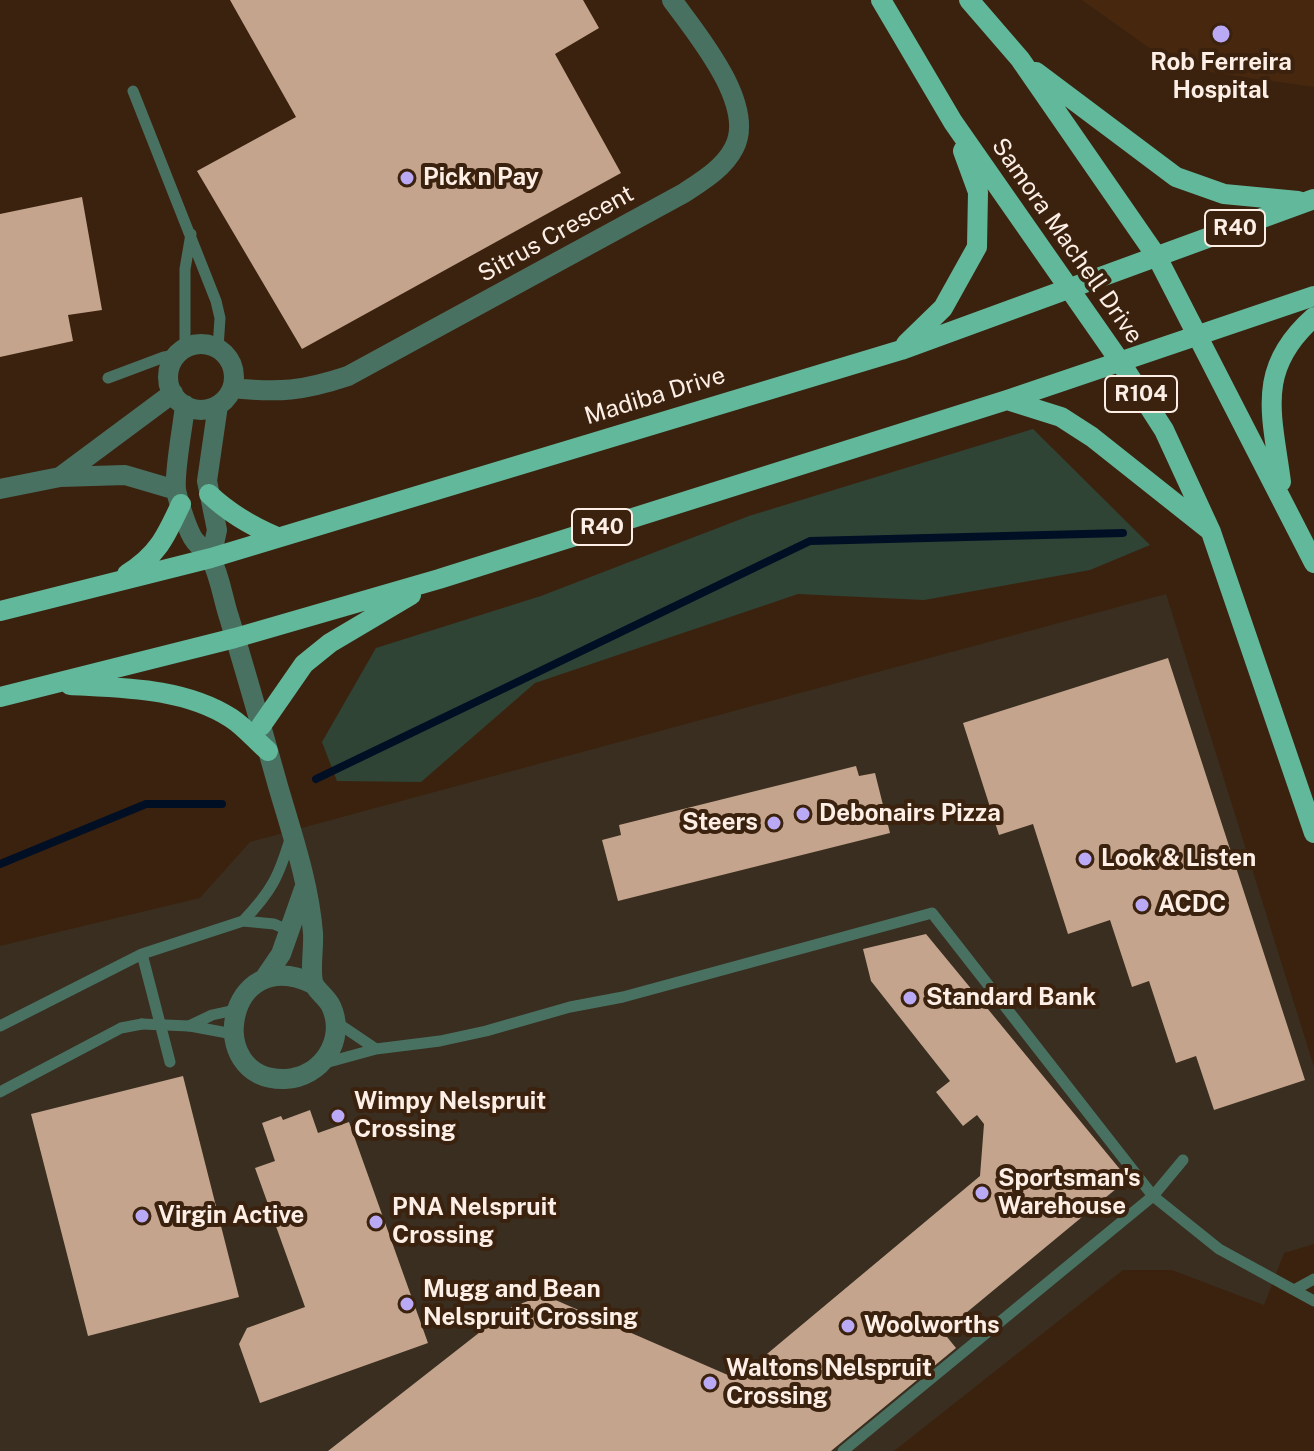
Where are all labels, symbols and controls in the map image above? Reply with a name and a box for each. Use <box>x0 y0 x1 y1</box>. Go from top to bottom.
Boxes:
marker: Rob Ferreira Hospital <box>1210 23 1232 45</box>
place label: Rob Ferreira Hospital <box>1150 49 1292 105</box>
street label: Samora Machell Drive <box>985 133 1149 349</box>
place label: Pick n Pay <box>423 164 539 192</box>
marker: Pick n Pay <box>398 169 416 187</box>
street label: Sitrus Crescent <box>473 179 639 289</box>
road number: R40 <box>1205 210 1265 246</box>
street label: Madiba Drive <box>581 361 729 431</box>
road number: R104 <box>1105 376 1177 412</box>
road number: R40 <box>572 509 632 545</box>
place label: Debonairs Pizza <box>819 800 1001 828</box>
marker: Debonairs Pizza <box>794 805 812 823</box>
place label: Steers <box>682 809 758 837</box>
marker: Steers <box>765 814 783 832</box>
place label: Look & Listen <box>1101 845 1256 873</box>
marker: Look & Listen <box>1076 850 1094 868</box>
place label: ACDC <box>1158 891 1226 919</box>
marker: ACDC <box>1133 896 1151 914</box>
place label: Standard Bank <box>926 984 1096 1012</box>
marker: Standard Bank <box>901 989 919 1007</box>
place label: Wimpy Nelspruit Crossing <box>354 1088 546 1144</box>
marker: Wimpy Nelspruit Crossing <box>329 1107 347 1125</box>
place label: Sportsman's Warehouse <box>998 1165 1141 1221</box>
marker: Sportsman's Warehouse <box>973 1184 991 1202</box>
place label: PNA Nelspruit Crossing <box>392 1194 557 1250</box>
place label: Virgin Active <box>158 1202 304 1230</box>
marker: Virgin Active <box>133 1207 151 1225</box>
marker: PNA Nelspruit Crossing <box>367 1213 385 1231</box>
place label: Mugg and Bean Nelspruit Crossing <box>423 1276 638 1332</box>
marker: Mugg and Bean Nelspruit Crossing <box>398 1295 416 1313</box>
place label: Woolworths <box>864 1312 1000 1340</box>
marker: Woolworths <box>839 1317 857 1335</box>
place label: Waltons Nelspruit Crossing <box>726 1355 932 1411</box>
marker: Waltons Nelspruit Crossing <box>701 1374 719 1392</box>

